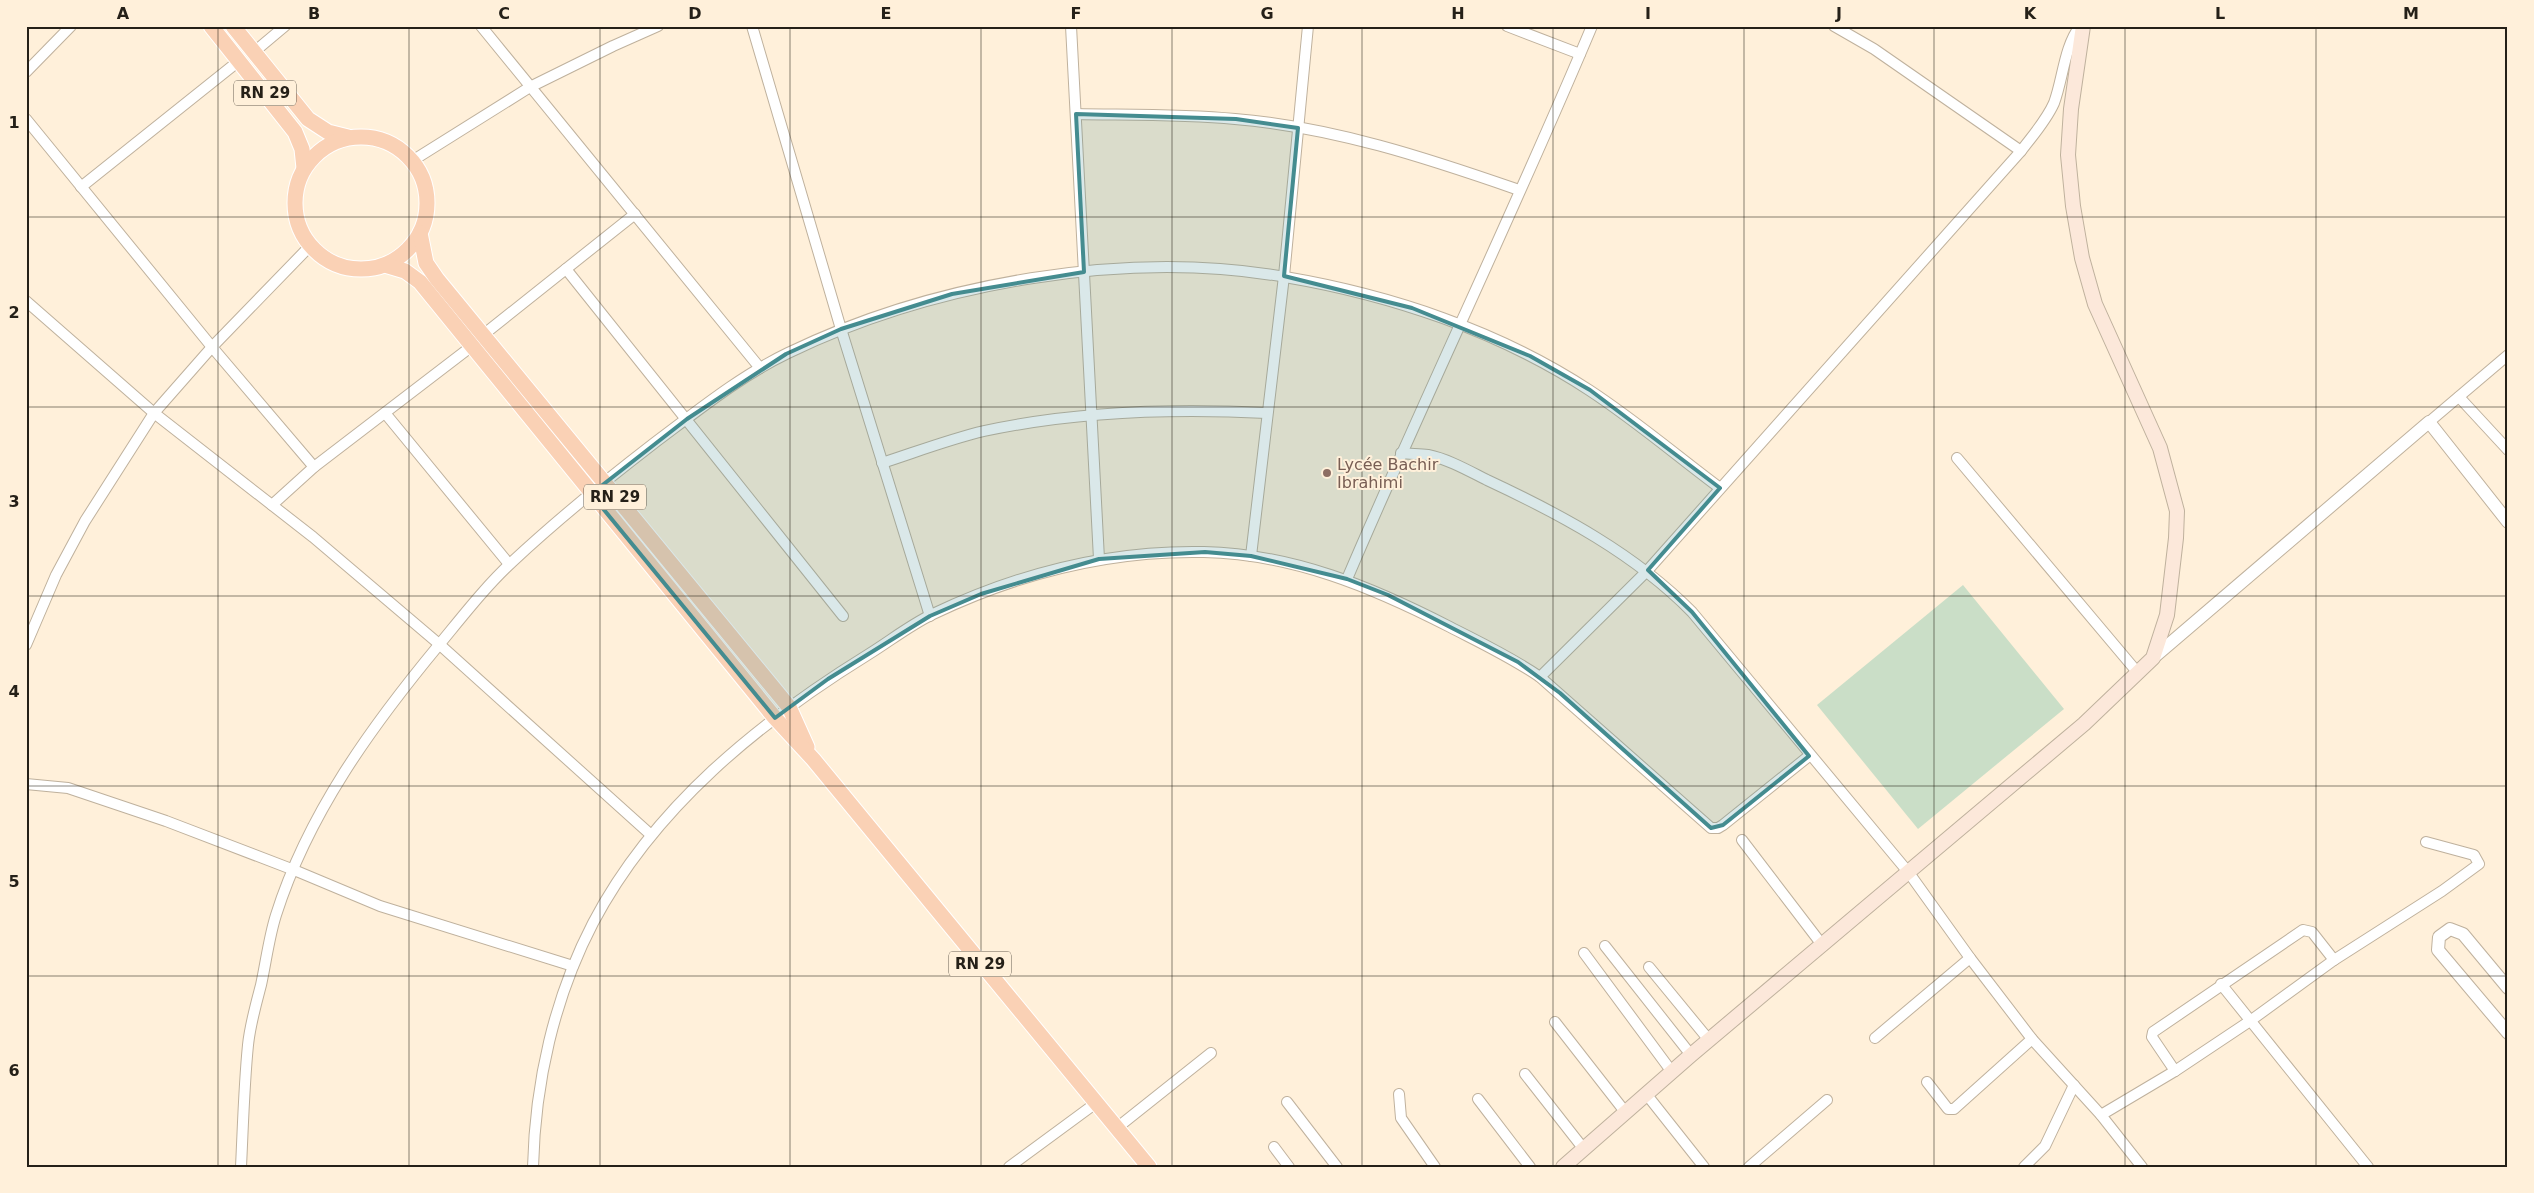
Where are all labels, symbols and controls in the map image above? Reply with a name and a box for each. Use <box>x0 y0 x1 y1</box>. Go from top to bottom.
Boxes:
text: A <box>117 4 130 23</box>
text: B <box>308 4 320 23</box>
text: C <box>498 4 510 23</box>
text: D <box>688 4 702 23</box>
text: E <box>881 4 891 23</box>
text: F <box>1071 4 1081 23</box>
text: G <box>1260 4 1274 23</box>
text: H <box>1451 4 1465 23</box>
text: I <box>1645 4 1651 23</box>
text: J <box>1835 4 1842 23</box>
text: K <box>2024 4 2037 23</box>
text: L <box>2215 4 2225 23</box>
text: M <box>2403 4 2419 23</box>
road number: RN 29 <box>234 80 296 106</box>
text: 1 <box>8 113 20 132</box>
text: 2 <box>8 303 20 322</box>
place label: Lycée Bachir Ibrahimi <box>1337 455 1439 492</box>
marker: Lycée Bachir Ibrahimi <box>1321 467 1333 479</box>
road number: RN 29 <box>584 484 646 510</box>
text: 3 <box>8 492 20 511</box>
text: 4 <box>8 682 20 701</box>
text: 5 <box>8 872 20 891</box>
road number: RN 29 <box>949 952 1011 976</box>
text: 6 <box>8 1061 20 1080</box>

